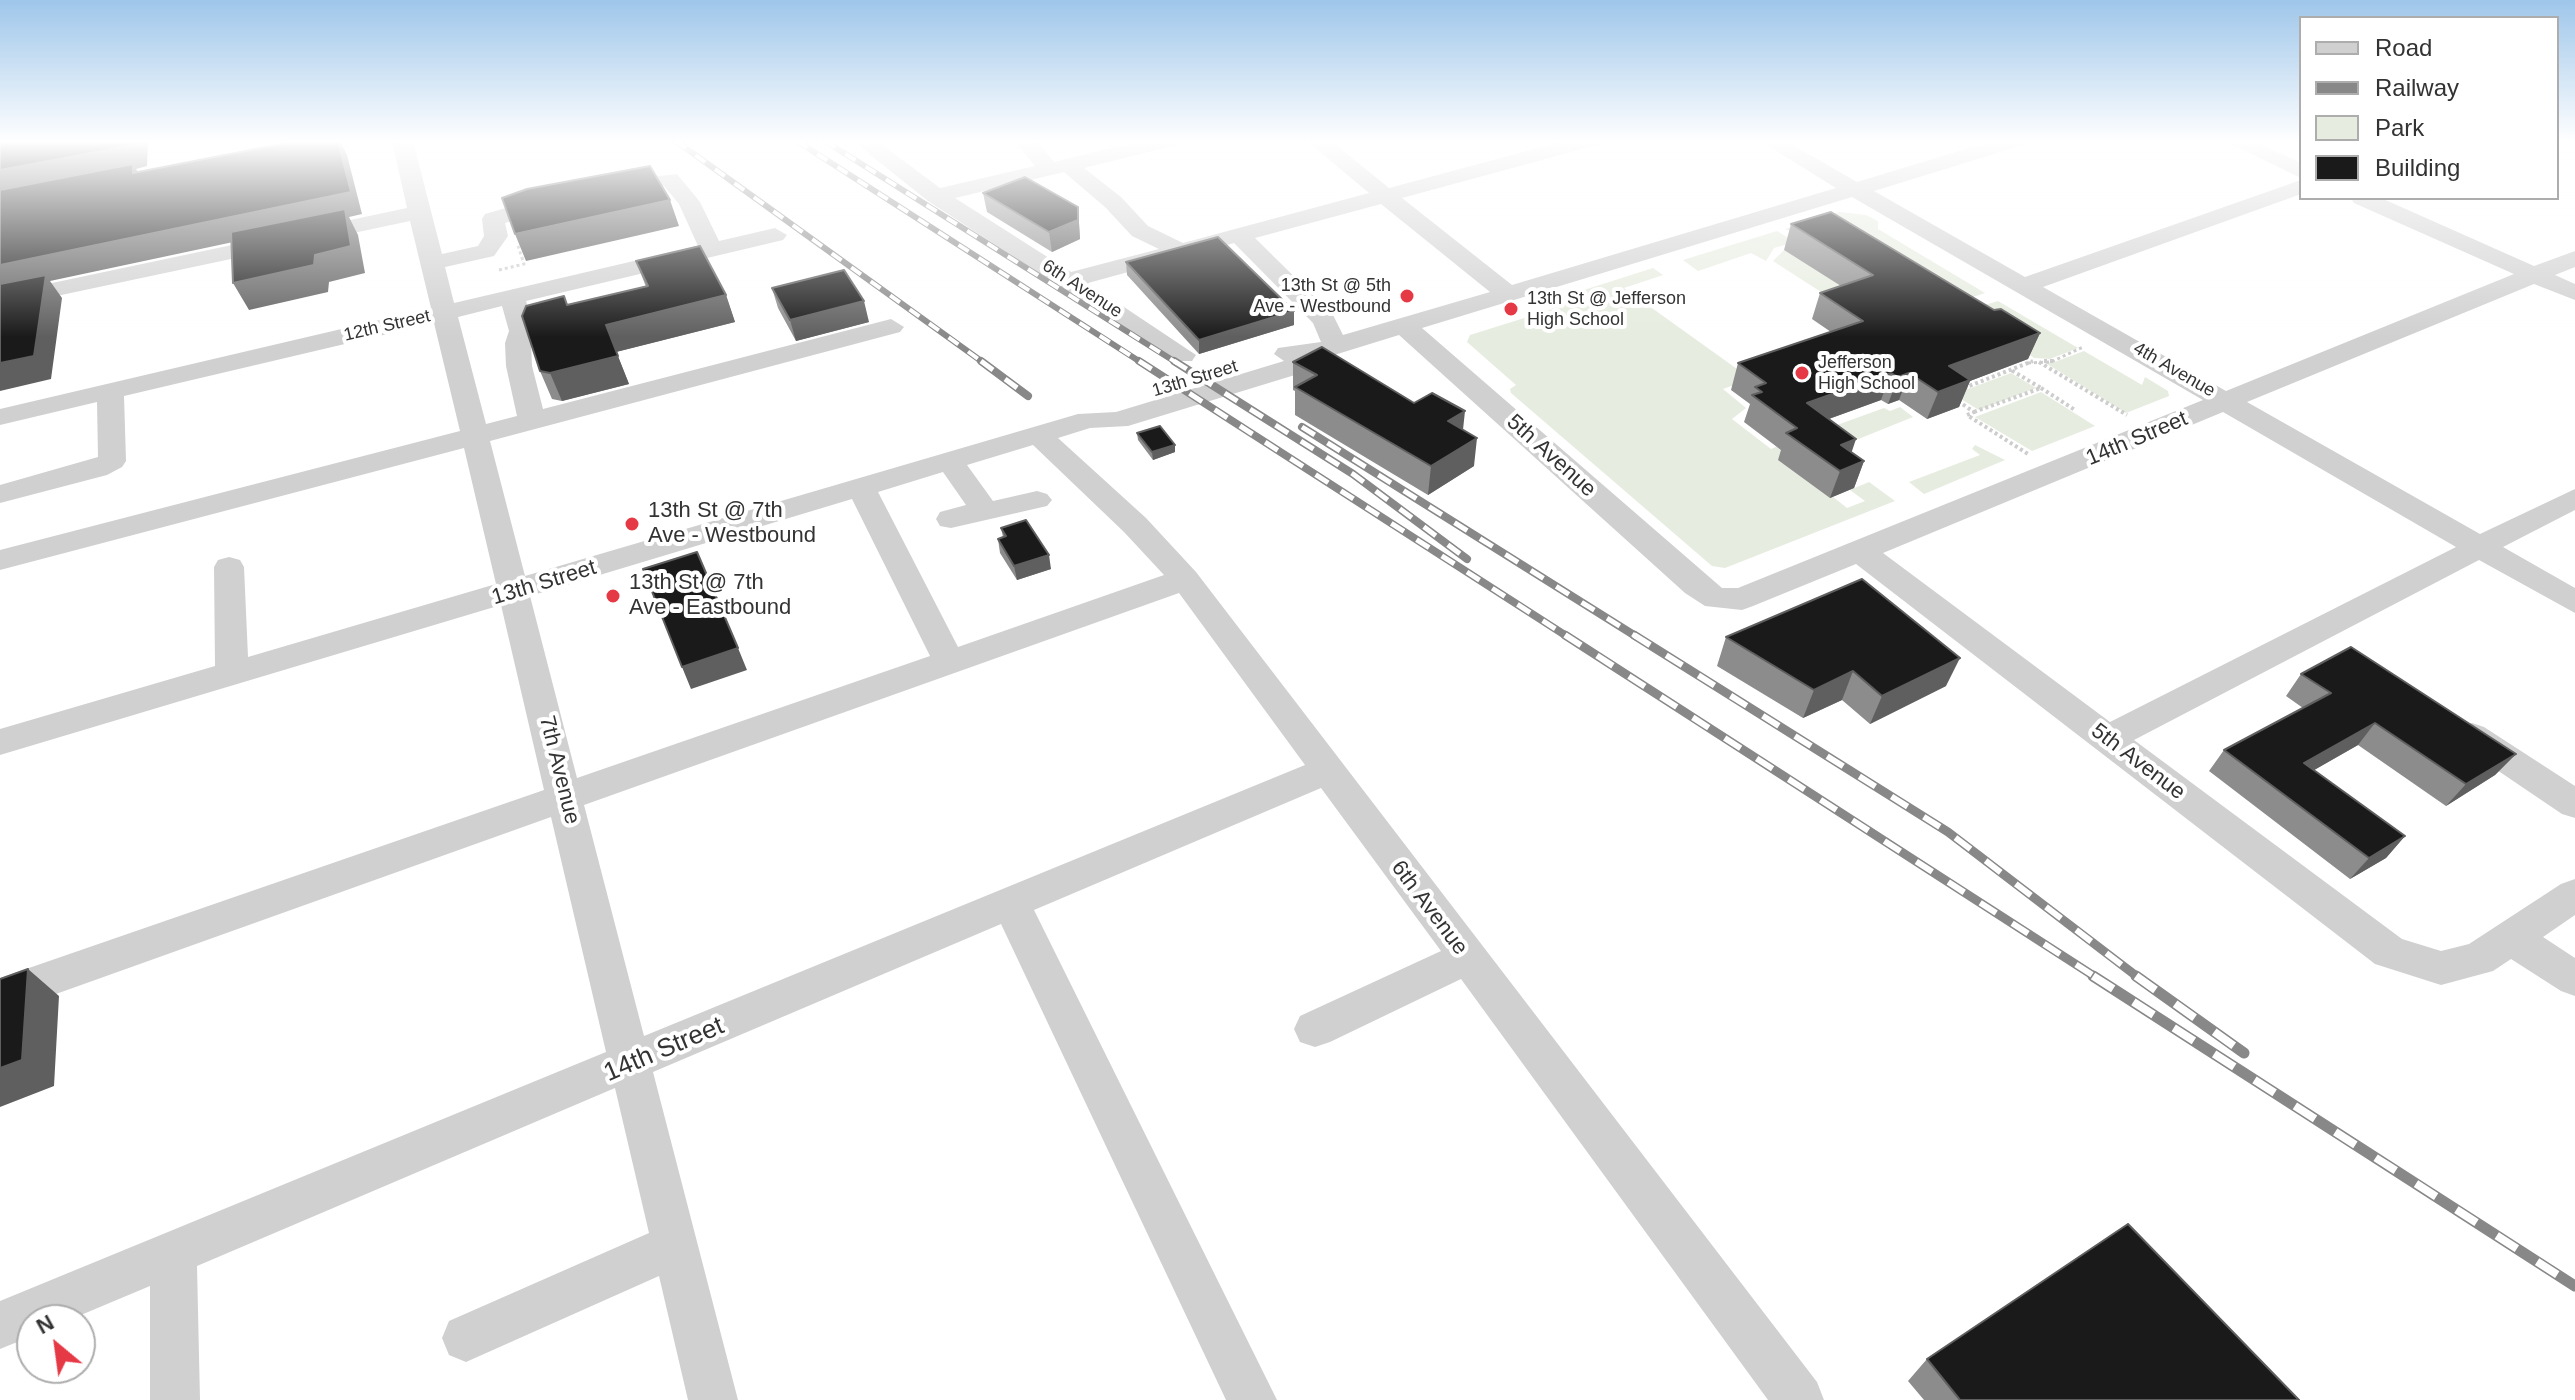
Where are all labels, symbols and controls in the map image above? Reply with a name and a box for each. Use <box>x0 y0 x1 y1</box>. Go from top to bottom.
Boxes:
legend <box>2299 16 2559 200</box>
text: Road <box>2375 34 2432 61</box>
text: Railway <box>2375 74 2459 101</box>
text: Park <box>2375 114 2424 141</box>
text: Building <box>2375 154 2460 181</box>
street label: 6th Avenue <box>1038 255 1126 323</box>
place label: 13th St @ 5th Ave - Westbound <box>1254 275 1391 318</box>
marker: 13th St @ 5th Ave - Westbound <box>1398 287 1416 305</box>
place label: 13th St @ Jefferson High School <box>1527 288 1686 330</box>
marker: 13th St @ Jefferson High School <box>1502 300 1520 318</box>
street label: 12th Street <box>342 306 432 346</box>
street label: 4th Avenue <box>2129 338 2219 402</box>
place label: Jefferson High School <box>1818 352 1915 394</box>
street label: 13th Street <box>1150 356 1240 402</box>
marker: Jefferson High School <box>1793 364 1811 382</box>
street label: 14th Street <box>2082 406 2192 472</box>
street label: 5th Avenue <box>1501 409 1601 503</box>
place label: 13th St @ 7th Ave - Westbound <box>648 498 816 550</box>
marker: 13th St @ 7th Ave - Westbound <box>623 515 641 533</box>
street label: 13th Street <box>489 555 599 611</box>
place label: 13th St @ 7th Ave - Eastbound <box>629 570 791 622</box>
marker: 13th St @ 7th Ave - Eastbound <box>604 587 622 605</box>
street label: 7th Avenue <box>533 713 585 827</box>
street label: 5th Avenue <box>2086 718 2190 806</box>
street label: 6th Avenue <box>1385 856 1473 960</box>
street label: 14th Street <box>599 1011 729 1089</box>
north arrow <box>16 1304 96 1384</box>
text: N <box>32 1310 58 1339</box>

